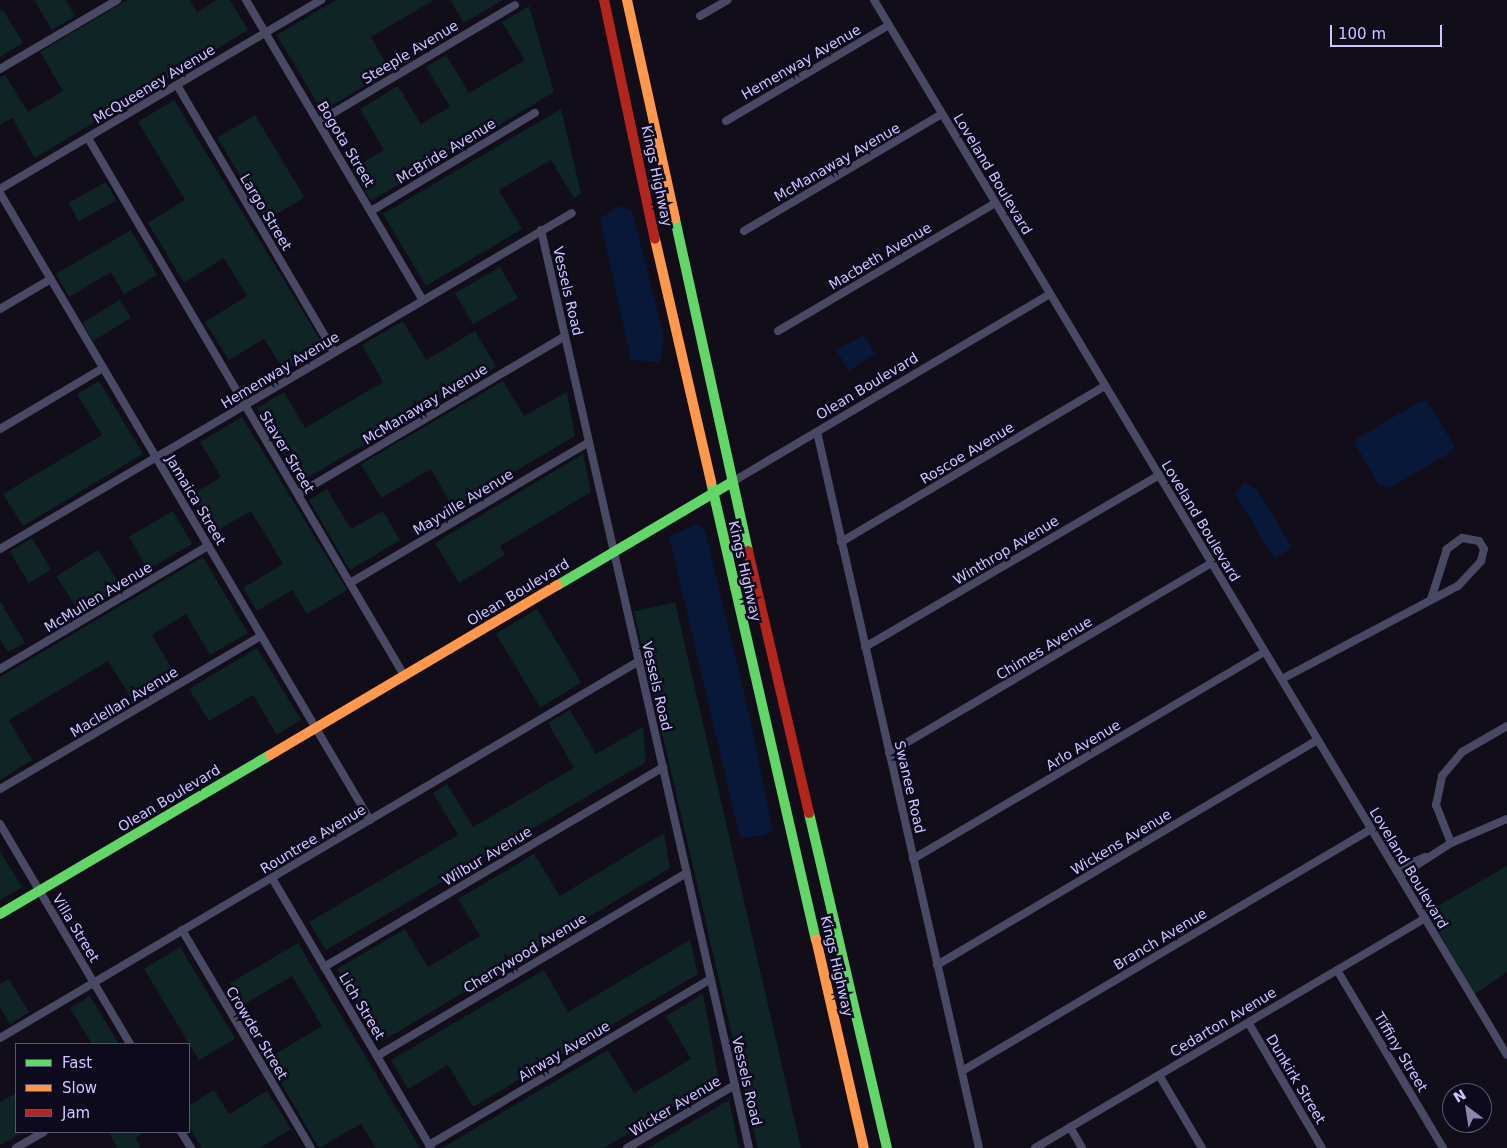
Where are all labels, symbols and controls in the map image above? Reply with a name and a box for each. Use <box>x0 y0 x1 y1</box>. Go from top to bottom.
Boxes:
scale bar <box>1332 15 1444 47</box>
street label: Steeple Avenue <box>359 17 461 87</box>
street label: Hemenway Avenue <box>738 21 864 103</box>
text: 100 m <box>1338 25 1386 43</box>
street label: McQueeney Avenue <box>90 41 218 127</box>
street label: Bogota Street <box>314 98 378 190</box>
street label: Loveland Boulevard <box>950 110 1036 238</box>
street label: McBride Avenue <box>393 115 499 187</box>
street label: McManaway Avenue <box>771 119 903 205</box>
street label: Kings Highway <box>638 124 676 228</box>
street label: Largo Street <box>237 171 295 253</box>
street label: Macbeth Avenue <box>826 219 934 293</box>
street label: Vessels Road <box>550 245 586 337</box>
street label: Hemenway Avenue <box>218 328 342 412</box>
street label: Olean Boulevard <box>813 349 921 423</box>
street label: McManaway Avenue <box>360 360 490 448</box>
street label: Staver Street <box>256 408 318 496</box>
street label: Roscoe Avenue <box>917 418 1017 488</box>
street label: Jamaica Street <box>163 452 229 548</box>
street label: Loveland Boulevard <box>1158 457 1244 585</box>
street label: Mayville Avenue <box>410 465 516 539</box>
street label: Winthrop Avenue <box>950 512 1062 588</box>
street label: Kings Highway <box>725 519 765 623</box>
street label: Olean Boulevard <box>464 555 572 629</box>
street label: McMullen Avenue <box>41 558 155 636</box>
street label: Chimes Avenue <box>993 613 1095 683</box>
street label: Vessels Road <box>639 640 675 732</box>
street label: Maclellan Avenue <box>67 663 181 741</box>
street label: Arlo Avenue <box>1043 716 1123 774</box>
street label: Swanee Road <box>891 739 929 835</box>
street label: Olean Boulevard <box>115 761 223 835</box>
street label: Rountree Avenue <box>257 801 369 877</box>
street label: Loveland Boulevard <box>1366 804 1452 932</box>
street label: Wickens Avenue <box>1068 805 1174 879</box>
street label: Wilbur Avenue <box>439 823 535 889</box>
street label: Villa Street <box>49 891 103 965</box>
street label: Branch Avenue <box>1110 905 1210 973</box>
street label: Cherrywood Avenue <box>460 910 590 996</box>
street label: Kings Highway <box>817 914 857 1018</box>
street label: Lich Street <box>335 969 389 1043</box>
street label: Crowder Street <box>223 983 291 1083</box>
street label: Cedarton Avenue <box>1167 984 1279 1060</box>
street label: Tiffiny Street <box>1371 1009 1431 1095</box>
street label: Airway Avenue <box>515 1017 613 1085</box>
street label: Dunkirk Street <box>1263 1031 1329 1127</box>
street label: Vessels Road <box>729 1035 765 1127</box>
legend <box>15 1043 190 1133</box>
text: Fast <box>62 1054 92 1072</box>
street label: Wicker Avenue <box>626 1072 724 1140</box>
text: Slow <box>62 1079 97 1097</box>
north arrow <box>1442 1083 1492 1133</box>
text: N <box>1451 1086 1469 1106</box>
text: Jam <box>62 1104 90 1122</box>

